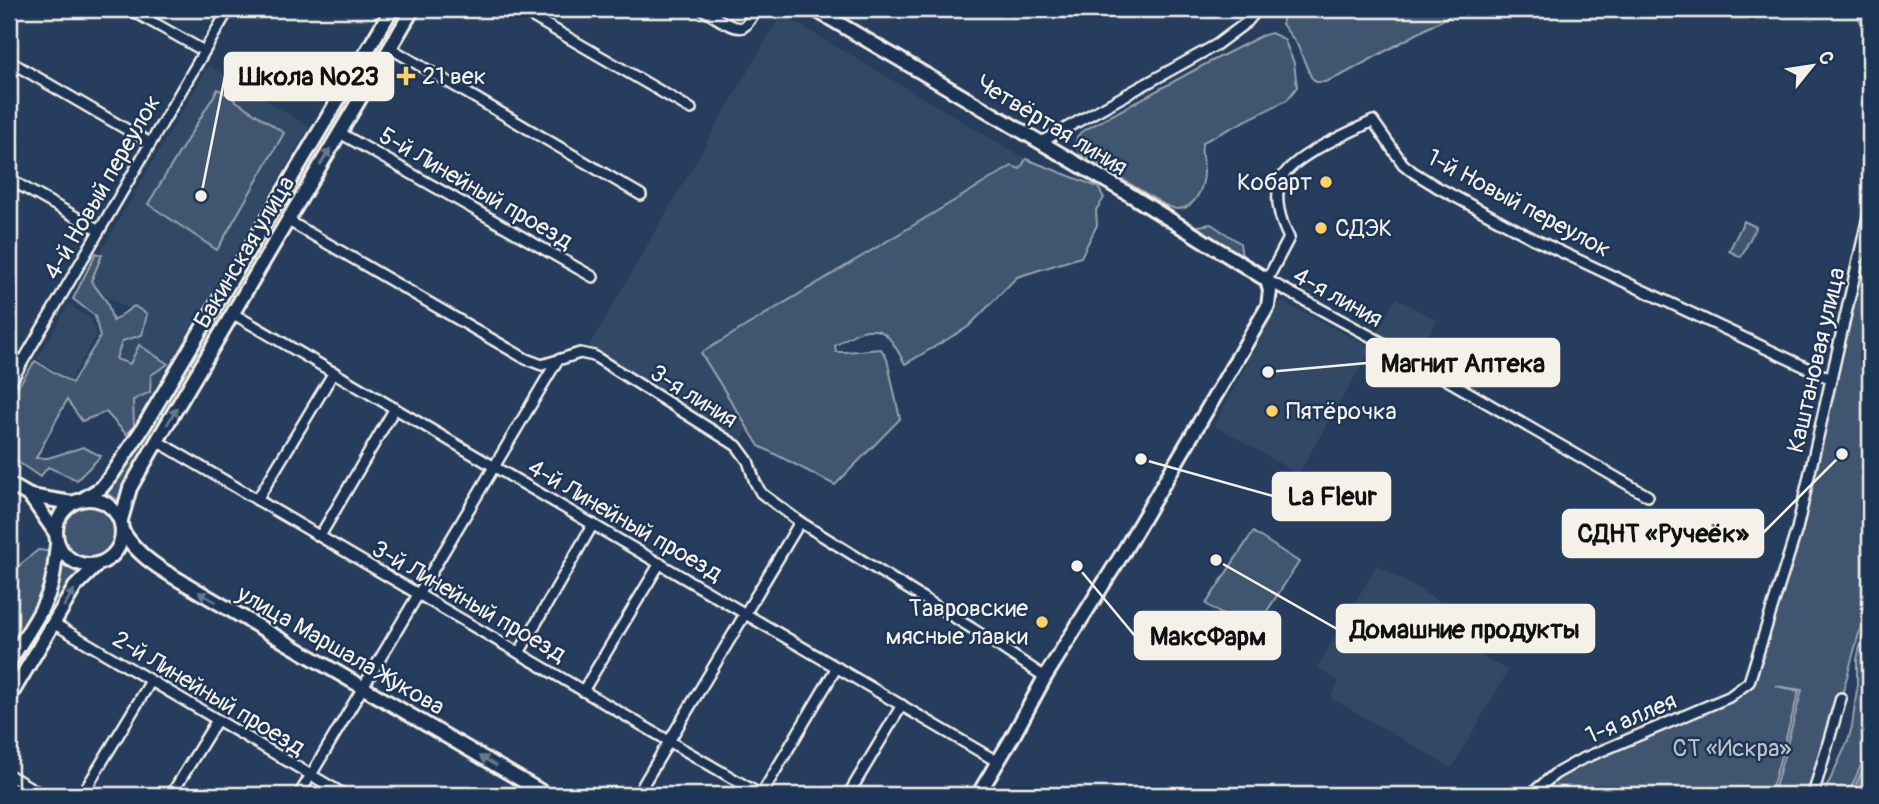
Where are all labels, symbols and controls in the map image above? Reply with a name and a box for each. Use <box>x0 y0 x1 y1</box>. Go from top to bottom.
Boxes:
north arrow <box>1778 32 1848 102</box>
text: С <box>1813 47 1839 69</box>
callout: Школа №23 <box>225 53 393 100</box>
text: Школа №23 <box>238 61 379 93</box>
place label: 21 век <box>422 62 486 91</box>
marker: 21 век <box>396 66 416 86</box>
street label: Четвёртая линия <box>971 69 1133 182</box>
street label: 4-й Новый переулок <box>38 90 167 285</box>
street label: 5-й Линейный проезд <box>374 121 578 256</box>
street label: 1-й Новый переулок <box>1422 143 1616 264</box>
one-way arrow <box>319 147 331 166</box>
place label: Кобарт <box>1237 168 1312 197</box>
street label: Бакинская улица <box>188 171 301 334</box>
marker: Кобарт <box>1318 174 1334 190</box>
place label: СДЭК <box>1335 214 1392 243</box>
marker: СДЭК <box>1313 220 1329 236</box>
street label: 4-я линия <box>1288 261 1388 334</box>
street label: Каштановая улица <box>1781 265 1852 456</box>
callout: Магнит Аптека <box>1367 339 1559 386</box>
text: Магнит Аптека <box>1381 348 1545 380</box>
street label: 3-я линия <box>645 358 743 435</box>
place label: Пятёрочка <box>1286 397 1397 426</box>
marker: Пятёрочка <box>1264 403 1280 419</box>
one-way arrow <box>165 406 178 425</box>
street label: 4-й Линейный проезд <box>522 453 728 588</box>
callout: La Fleur <box>1273 473 1390 520</box>
text: La Fleur <box>1287 481 1377 513</box>
callout: СДНТ «Ручеёк» <box>1563 510 1763 557</box>
text: СДНТ «Ручеёк» <box>1577 518 1750 550</box>
street label: 3-й Линейный проезд <box>367 534 571 669</box>
street label: улица Маршала Жукова <box>231 579 450 722</box>
one-way arrow <box>62 588 75 607</box>
one-way arrow <box>197 591 217 603</box>
place label: Тавровские мясные лавки <box>886 594 1028 651</box>
callout: Домашние продукты <box>1337 605 1594 652</box>
callout: МаксФарм <box>1135 612 1280 659</box>
marker: Тавровские мясные лавки <box>1034 614 1050 630</box>
text: Домашние продукты <box>1348 614 1580 646</box>
text: МаксФарм <box>1150 621 1266 653</box>
street label: 2-й Линейный проезд <box>107 625 311 763</box>
street label: 1-я аллея <box>1582 686 1681 750</box>
park label: СТ «Искра» <box>1673 734 1791 763</box>
one-way arrow <box>479 754 498 767</box>

